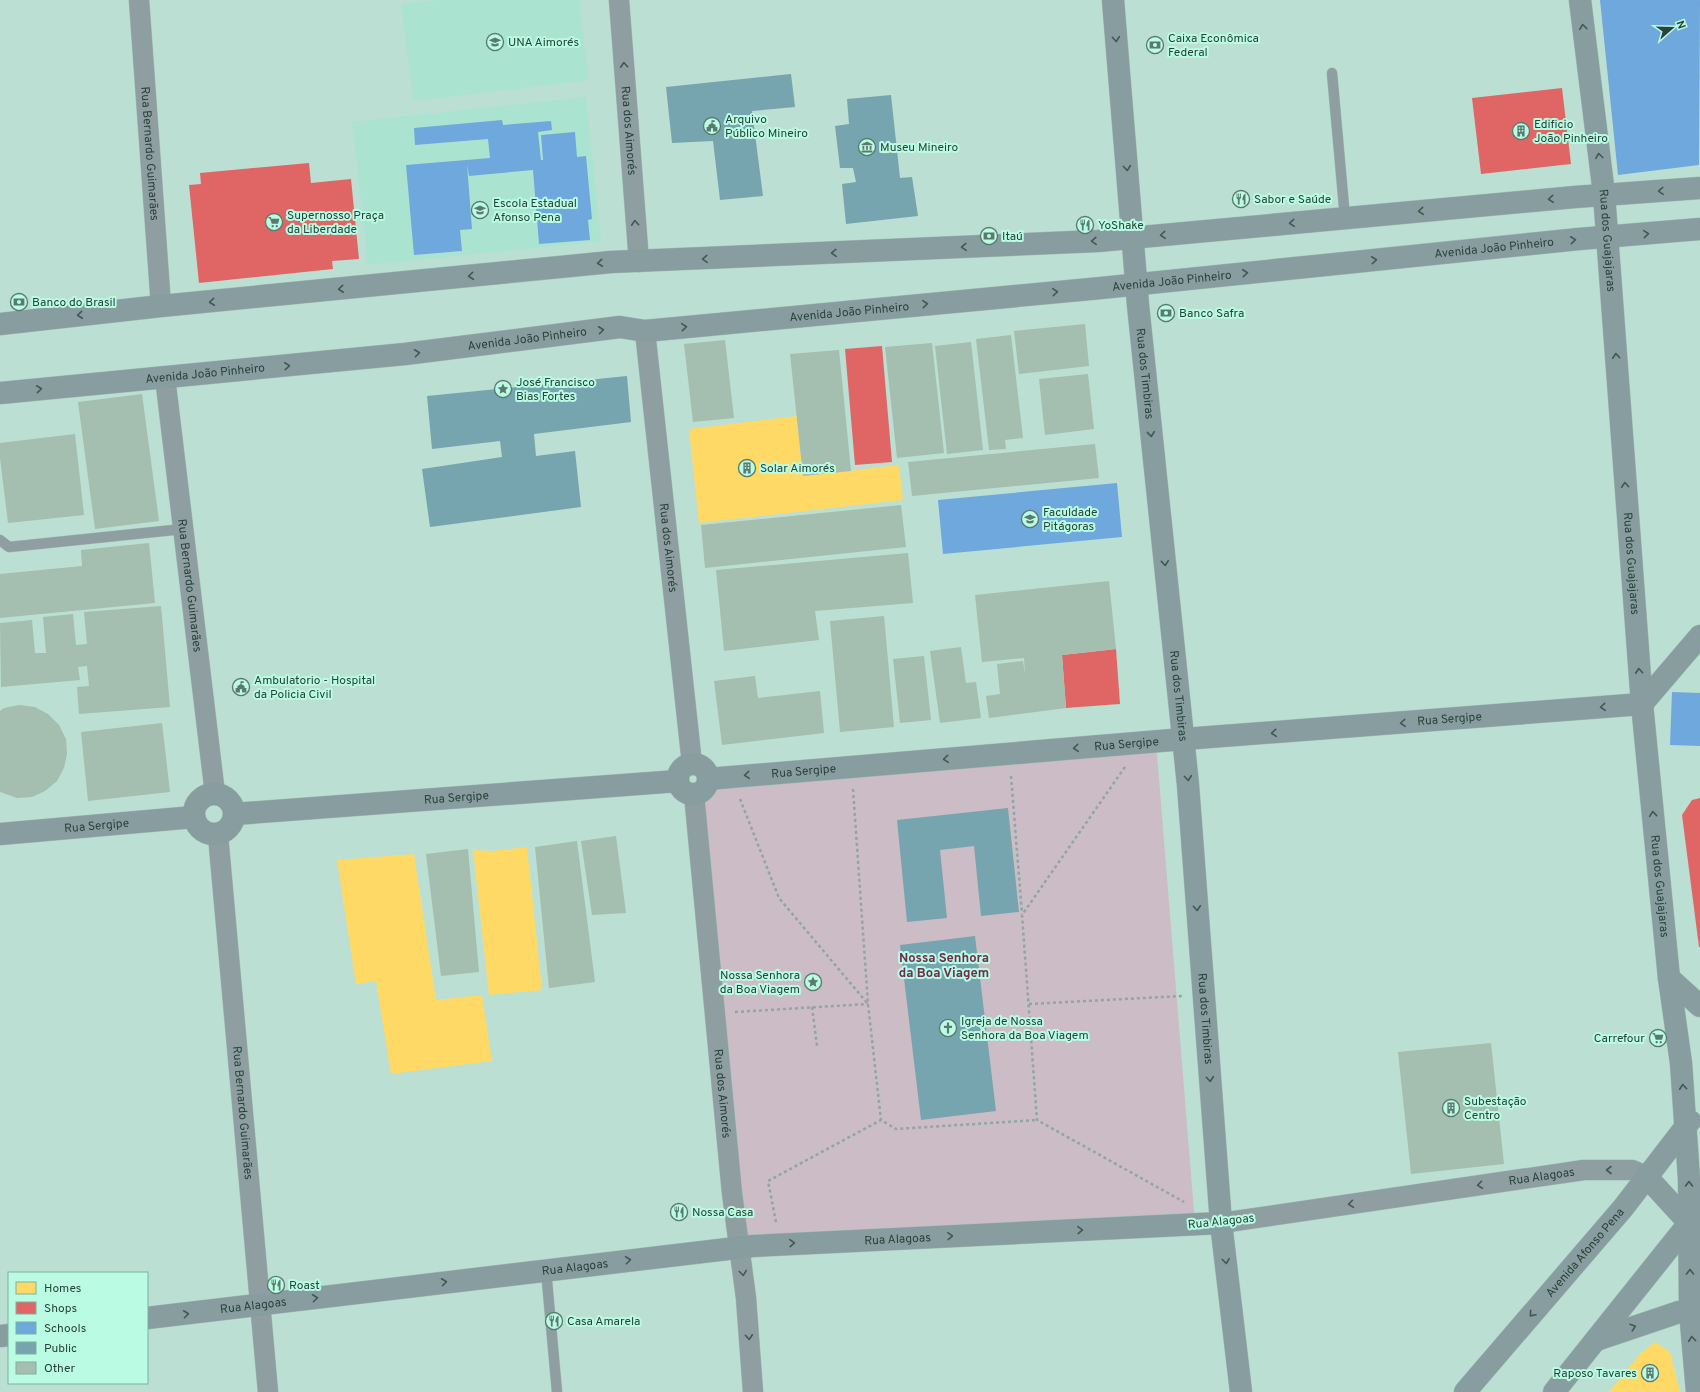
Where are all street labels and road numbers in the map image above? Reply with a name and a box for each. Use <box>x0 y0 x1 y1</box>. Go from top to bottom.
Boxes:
street label: Rua dos Aimorés <box>617 85 639 176</box>
street label: Rua Bernardo Guimarães <box>136 86 162 221</box>
street label: Rua dos Guajajaras <box>1594 188 1618 292</box>
street label: Avenida João Pinheiro <box>1434 235 1555 263</box>
street label: Avenida João Pinheiro <box>1111 268 1233 296</box>
street label: Avenida João Pinheiro <box>789 299 910 326</box>
street label: Avenida João Pinheiro <box>467 324 588 355</box>
street label: Rua dos Timbiras <box>1131 327 1157 420</box>
street label: Avenida João Pinheiro <box>145 361 266 388</box>
street label: Rua dos Aimorés <box>655 502 680 593</box>
street label: Rua dos Guajajaras <box>1619 512 1642 616</box>
street label: Rua Bernardo Guimarães <box>173 518 205 653</box>
street label: Rua dos Timbiras <box>1165 650 1190 742</box>
street label: Rua Sergipe <box>1417 709 1483 730</box>
street label: Rua Sergipe <box>1094 734 1160 756</box>
street label: Rua Sergipe <box>771 761 837 783</box>
street label: Rua Sergipe <box>423 788 489 809</box>
street label: Rua Sergipe <box>64 816 130 837</box>
street label: Rua dos Guajajaras <box>1646 834 1672 938</box>
street label: Rua dos Timbiras <box>1193 973 1216 1065</box>
street label: Rua Bernardo Guimarães <box>228 1045 256 1181</box>
street label: Rua dos Aimorés <box>709 1048 734 1139</box>
street label: Rua Alagoas <box>1508 1164 1576 1190</box>
street label: Avenida Afonso Pena <box>1543 1205 1629 1301</box>
street label: Rua Alagoas <box>1187 1211 1255 1233</box>
street label: Rua Alagoas <box>864 1230 931 1250</box>
street label: Rua Alagoas <box>541 1256 609 1280</box>
street label: Rua Alagoas <box>219 1294 287 1318</box>

